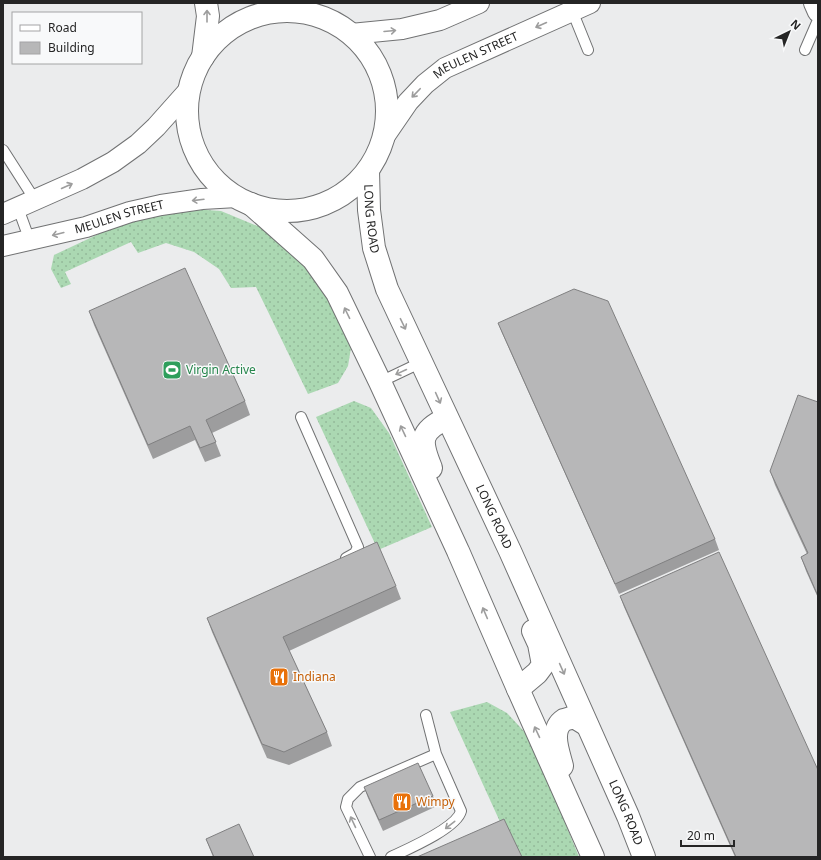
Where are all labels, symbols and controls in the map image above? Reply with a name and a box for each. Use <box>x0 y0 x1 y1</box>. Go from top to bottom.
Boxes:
one-way arrow <box>203 10 211 23</box>
legend <box>12 12 142 64</box>
north arrow <box>769 12 809 52</box>
text: N <box>788 16 805 33</box>
text: Road <box>48 19 77 36</box>
one-way arrow <box>536 21 548 29</box>
one-way arrow <box>383 27 396 34</box>
street label: MEULEN STREET <box>429 27 521 82</box>
text: Building <box>48 39 95 56</box>
one-way arrow <box>412 88 421 98</box>
one-way arrow <box>60 182 72 189</box>
street label: LONG ROAD <box>360 184 384 256</box>
street label: MEULEN STREET <box>73 196 166 237</box>
one-way arrow <box>192 196 205 204</box>
one-way arrow <box>52 230 65 238</box>
one-way arrow <box>343 308 350 320</box>
one-way arrow <box>400 318 407 330</box>
sports icon: Virgin Active <box>161 359 183 381</box>
place label: Virgin Active <box>186 361 256 378</box>
one-way arrow <box>395 369 407 376</box>
one-way arrow <box>435 392 442 404</box>
one-way arrow <box>399 425 406 437</box>
street label: LONG ROAD <box>472 482 517 552</box>
one-way arrow <box>481 607 488 619</box>
one-way arrow <box>559 662 567 674</box>
restaurant icon: Indiana <box>268 666 290 688</box>
place label: Indiana <box>293 668 336 685</box>
one-way arrow <box>533 726 540 738</box>
street label: LONG ROAD <box>605 777 648 848</box>
restaurant icon: Wimpy <box>391 791 413 813</box>
place label: Wimpy <box>416 793 456 810</box>
one-way arrow <box>349 816 356 828</box>
one-way arrow <box>444 821 455 830</box>
scale bar <box>681 822 734 848</box>
text: 20 m <box>687 827 715 844</box>

